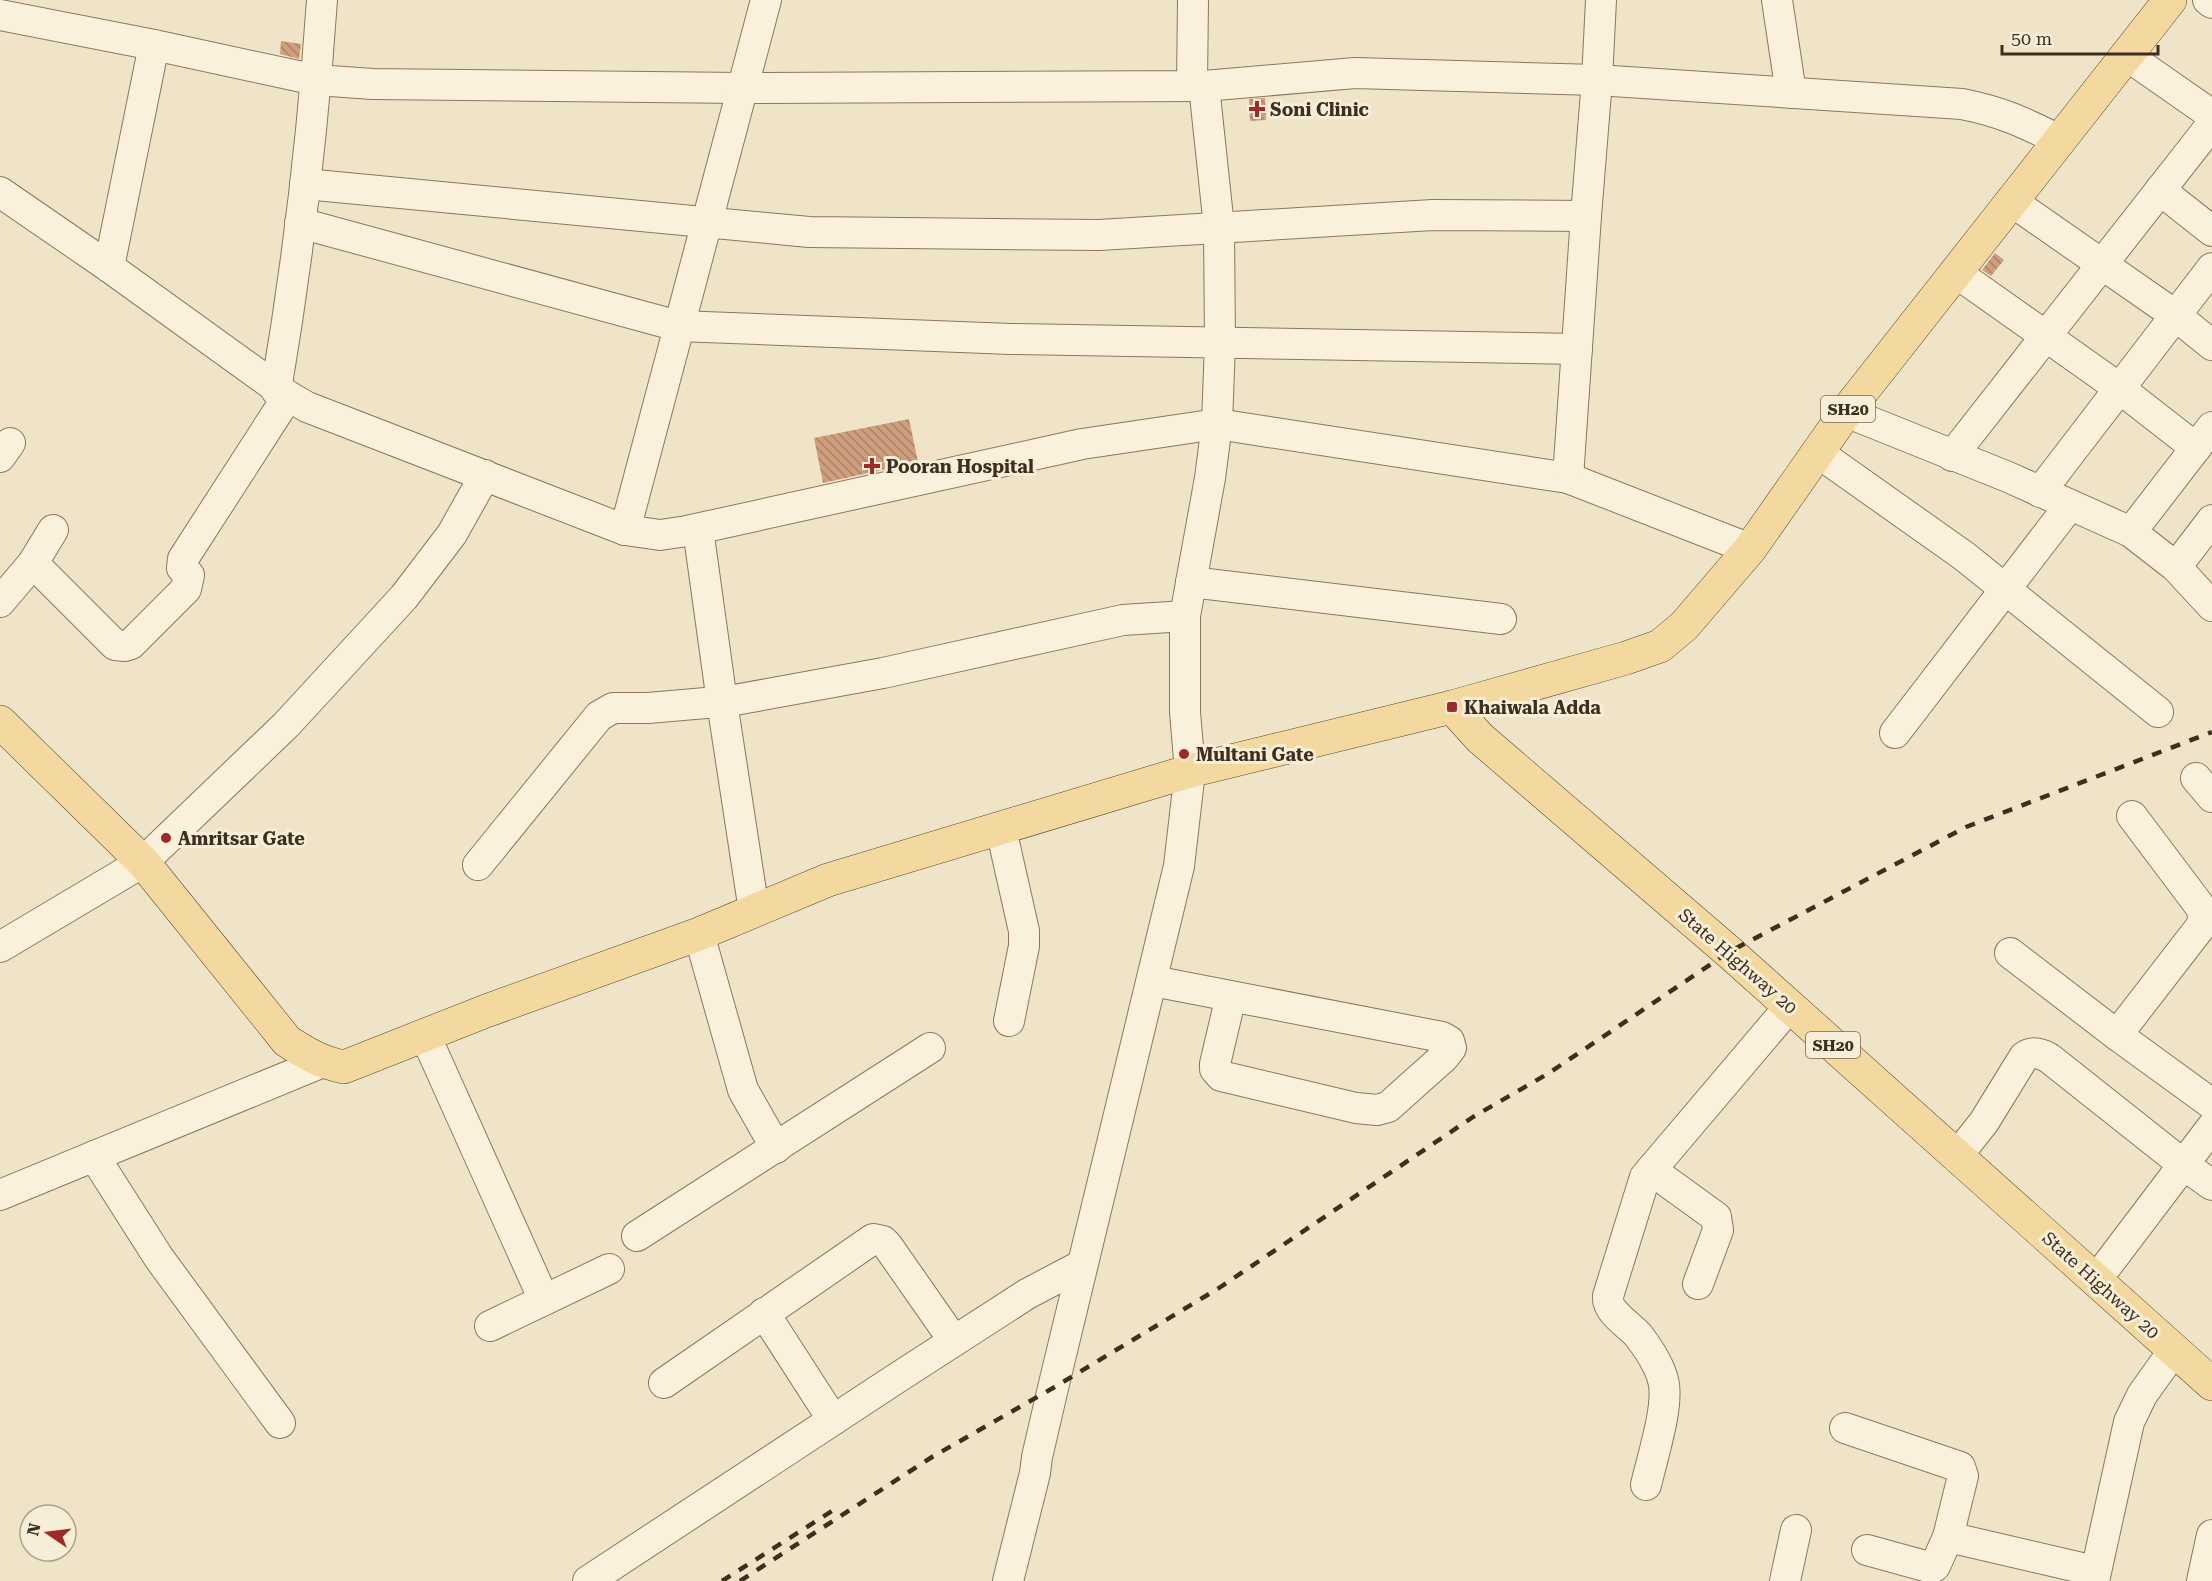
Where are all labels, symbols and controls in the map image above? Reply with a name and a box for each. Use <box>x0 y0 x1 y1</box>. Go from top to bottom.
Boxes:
scale bar <box>2002 18 2158 56</box>
text: 50 m <box>2011 28 2052 49</box>
place label: Soni Clinic <box>1270 99 1369 120</box>
marker: Soni Clinic <box>1248 100 1266 118</box>
road number: SH20 <box>1821 396 1875 422</box>
place label: Pooran Hospital <box>886 456 1034 477</box>
marker: Pooran Hospital <box>863 457 881 475</box>
place label: Khaiwala Adda <box>1464 697 1601 718</box>
marker: Khaiwala Adda <box>1445 700 1459 714</box>
place label: Multani Gate <box>1196 744 1314 765</box>
marker: Multani Gate <box>1177 747 1191 761</box>
place label: Amritsar Gate <box>178 828 305 849</box>
marker: Amritsar Gate <box>159 831 173 845</box>
street label: State Highway 20 <box>1675 904 1801 1018</box>
road number: SH20 <box>1806 1032 1860 1058</box>
street label: State Highway 20 <box>2038 1227 2164 1343</box>
north arrow <box>18 1503 78 1563</box>
text: N <box>23 1521 45 1538</box>

